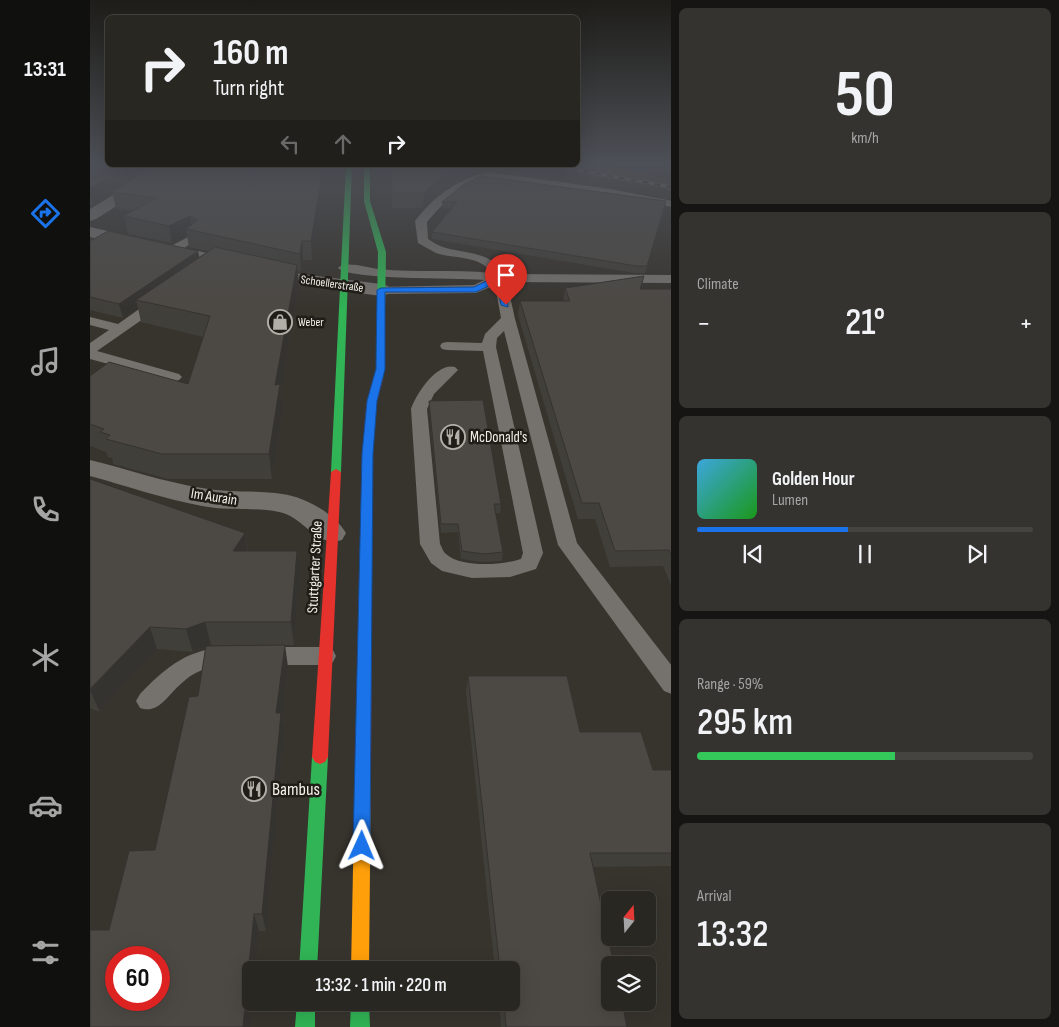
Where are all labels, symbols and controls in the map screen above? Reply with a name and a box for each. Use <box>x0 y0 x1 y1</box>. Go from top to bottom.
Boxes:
text: 160 m <box>213 32 289 75</box>
icon: right <box>130 35 195 100</box>
text: 13:31 <box>24 56 66 83</box>
text: 50 <box>835 57 895 135</box>
text: Turn right <box>213 75 284 102</box>
text: km/h <box>851 129 879 148</box>
icon: left <box>276 130 304 158</box>
icon: ahead <box>329 130 357 158</box>
icon: right <box>382 130 410 158</box>
icon: directions <box>28 196 63 231</box>
pin <box>485 254 527 305</box>
icon: arrive <box>492 261 520 289</box>
street label: Schoellerstraße <box>300 272 364 296</box>
text: Climate <box>697 275 739 294</box>
text: 21° <box>845 300 885 345</box>
text: − <box>697 307 711 340</box>
text: + <box>1019 307 1033 340</box>
shop icon: Weber <box>267 309 293 335</box>
place label: Weber <box>298 315 324 330</box>
icon: music <box>28 344 63 379</box>
restaurant icon: McDonald's <box>440 424 466 450</box>
place label: McDonald's <box>470 428 528 447</box>
text: Golden Hour <box>772 468 855 491</box>
street label: Im Aurain <box>189 484 239 510</box>
text: Lumen <box>772 491 808 510</box>
icon: phone <box>28 492 63 527</box>
street label: Stuttgarter Straße <box>303 520 327 614</box>
icon: previous <box>739 540 767 568</box>
icon: pause <box>851 540 879 568</box>
icon: next <box>963 540 991 568</box>
icon: climate <box>28 640 63 675</box>
text: Range · 59% <box>697 675 763 694</box>
text: 295 km <box>697 700 793 745</box>
restaurant icon: Bambus <box>241 776 267 802</box>
place label: Bambus <box>272 779 320 800</box>
icon: car <box>28 788 63 823</box>
position arrow <box>335 819 387 871</box>
text: Arrival <box>697 887 731 906</box>
north arrow <box>601 891 656 946</box>
map controls <box>601 891 656 1011</box>
text: 13:32 <box>697 912 769 957</box>
icon: filters <box>28 935 63 970</box>
speed limit sign: 60 <box>105 946 170 1011</box>
button: layers <box>601 956 656 1011</box>
text: 13:32 · 1 min · 220 m <box>315 974 447 997</box>

